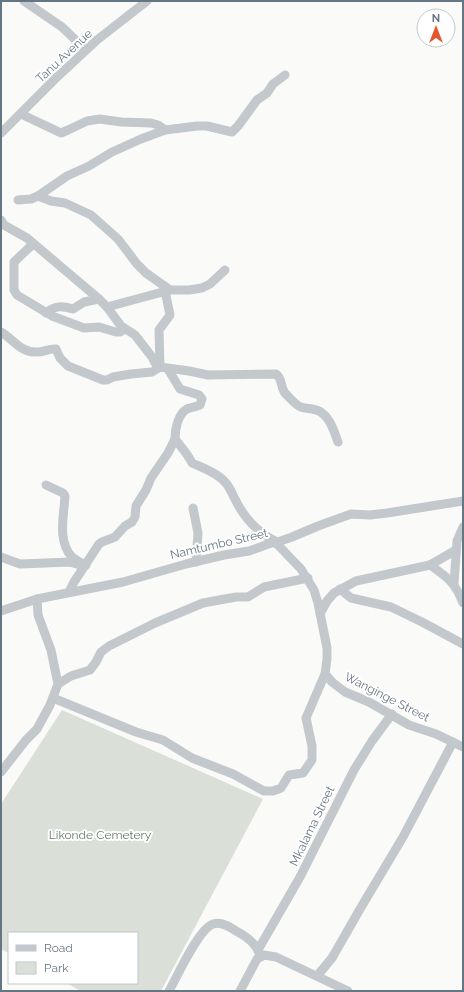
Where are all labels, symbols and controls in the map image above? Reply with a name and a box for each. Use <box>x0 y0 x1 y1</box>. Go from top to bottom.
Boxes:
north arrow <box>416 8 456 48</box>
text: N <box>432 12 440 25</box>
street label: Tanu Avenue <box>33 26 95 86</box>
street label: Namtumbo Street <box>169 526 269 562</box>
street label: Wanginge Street <box>342 670 432 724</box>
street label: Mkalama Street <box>287 784 337 868</box>
park label: Likonde Cemetery <box>49 828 152 842</box>
legend <box>8 932 138 984</box>
text: Road <box>44 941 73 955</box>
text: Park <box>44 961 69 975</box>

